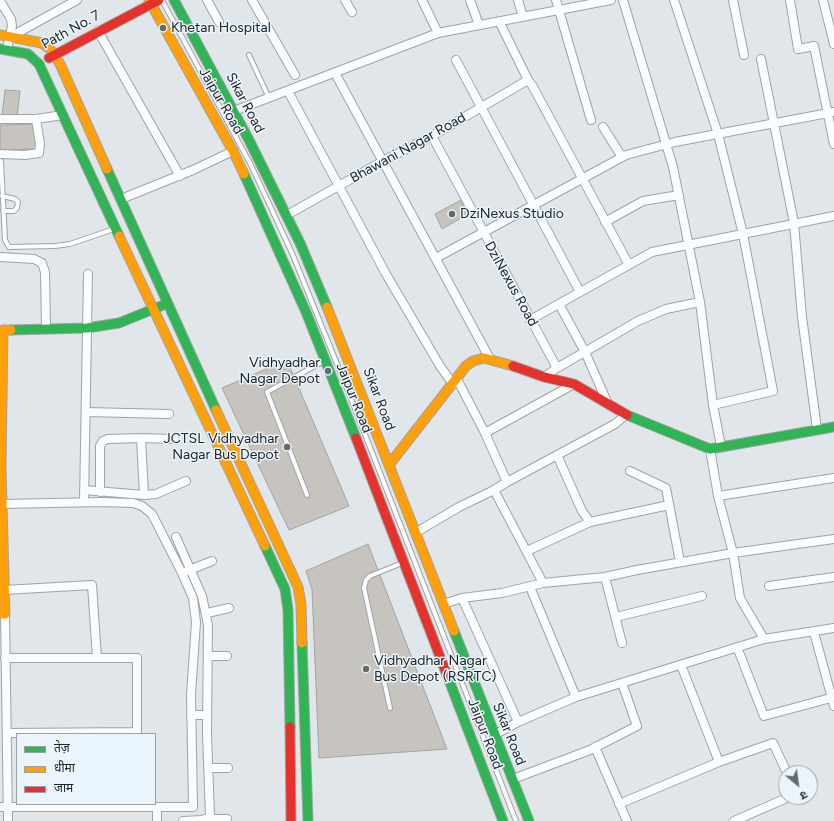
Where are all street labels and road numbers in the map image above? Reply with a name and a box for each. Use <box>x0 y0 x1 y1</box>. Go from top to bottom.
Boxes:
street label: Path No. 7 <box>39 7 103 53</box>
street label: Jaipur Road <box>195 65 247 137</box>
street label: Sikar Road <box>222 70 268 136</box>
street label: Bhawani Nagar Road <box>347 109 469 187</box>
street label: DziNexus Road <box>481 238 541 330</box>
street label: Jaipur Road <box>332 361 376 435</box>
street label: Sikar Road <box>359 365 399 433</box>
street label: Jaipur Road <box>464 696 506 772</box>
street label: Sikar Road <box>489 700 529 768</box>

